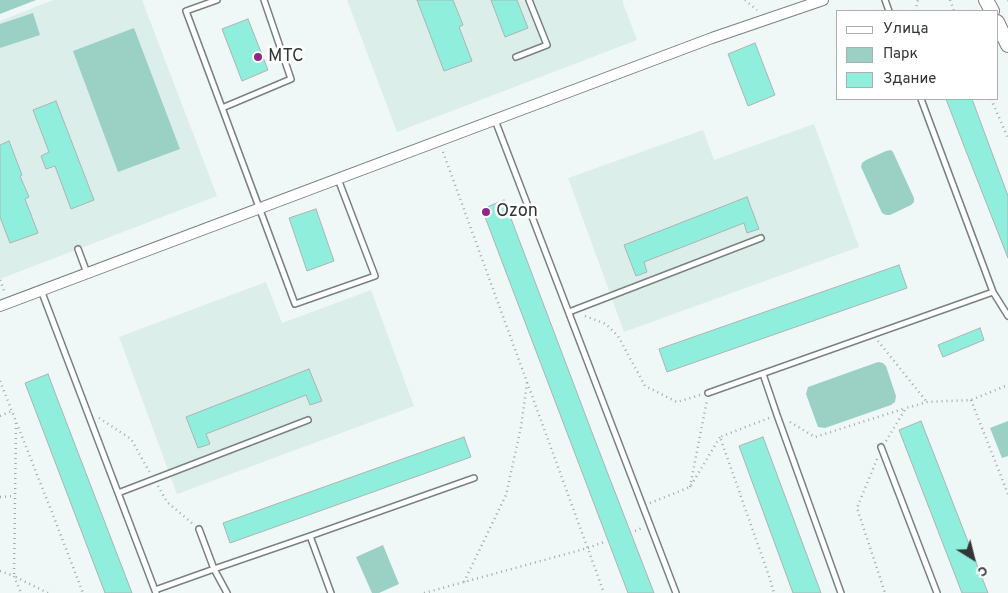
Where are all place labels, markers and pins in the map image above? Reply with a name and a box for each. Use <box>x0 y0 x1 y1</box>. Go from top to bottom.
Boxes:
place label: МТС <box>268 46 304 68</box>
marker: МТС <box>252 51 264 63</box>
place label: Ozon <box>496 201 538 223</box>
marker: Ozon <box>480 206 492 218</box>

